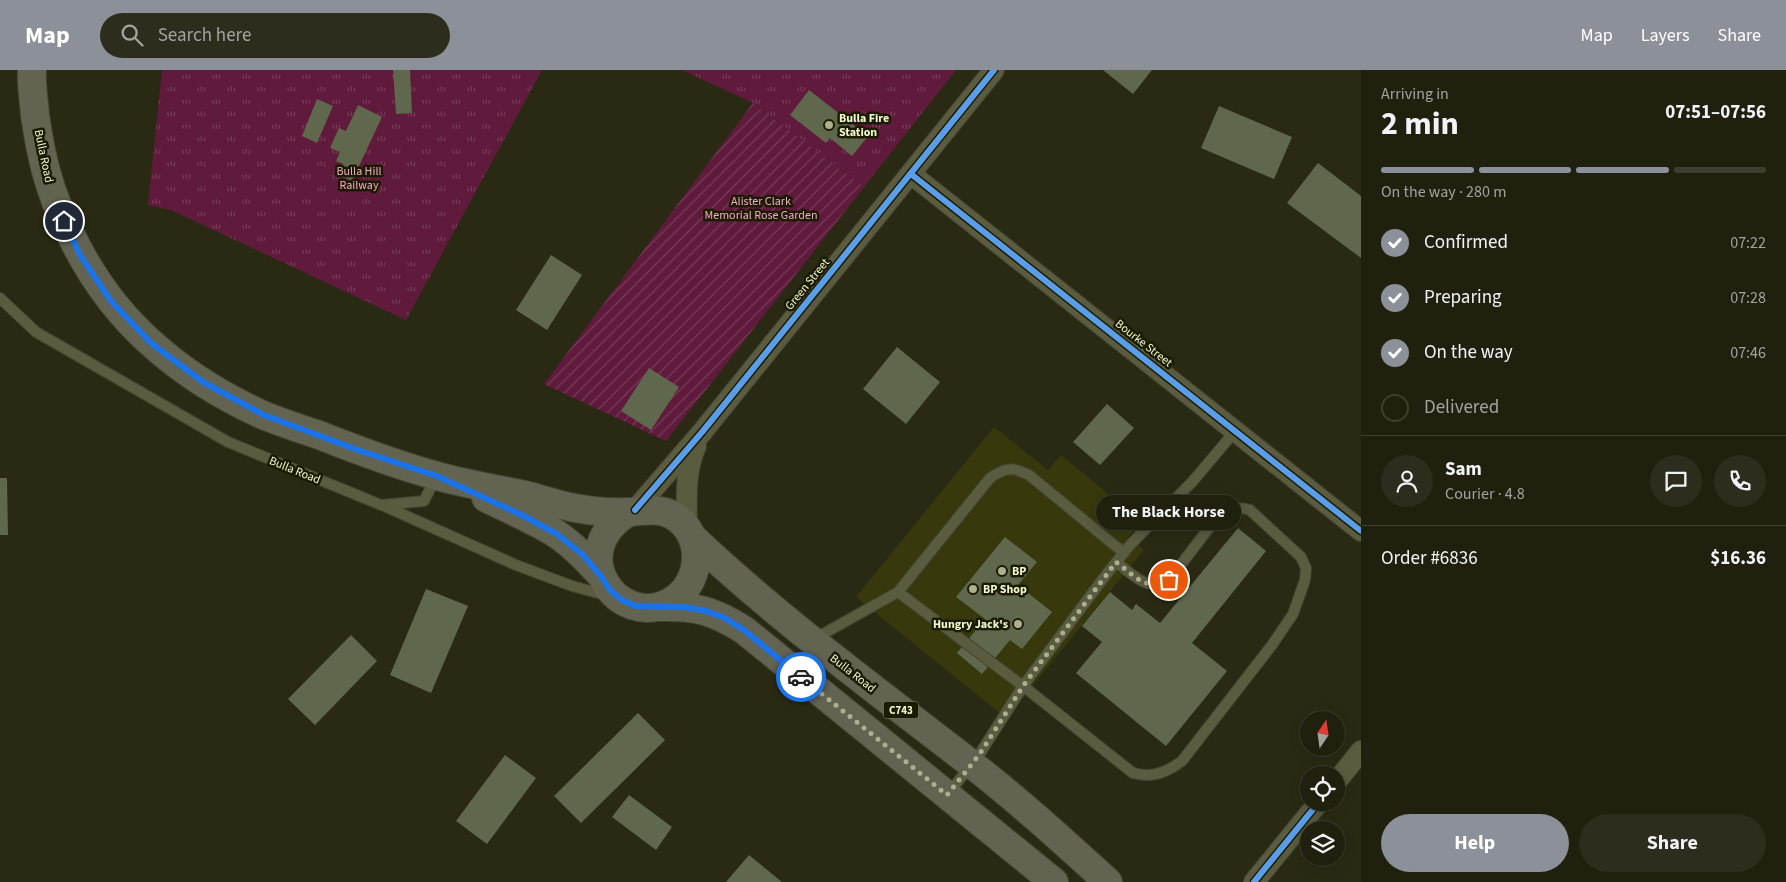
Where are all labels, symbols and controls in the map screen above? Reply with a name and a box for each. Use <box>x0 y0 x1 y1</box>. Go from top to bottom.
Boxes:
search box <box>100 13 450 58</box>
text: Map <box>25 18 70 53</box>
icon: search <box>118 21 146 49</box>
text: Search here <box>158 22 251 49</box>
text: Map <box>1581 23 1613 48</box>
text: Layers <box>1641 23 1690 48</box>
text: Share <box>1718 23 1761 48</box>
text: Arriving in <box>1381 83 1449 105</box>
text: 07:51–07:56 <box>1665 99 1766 126</box>
text: 2 min <box>1381 101 1459 147</box>
place label: Bulla Fire Station <box>839 110 889 141</box>
marker: Bulla Fire Station <box>823 119 835 131</box>
street label: Bulla Road <box>30 128 57 184</box>
park label: Bulla Hill Railway <box>336 163 382 194</box>
text: On the way · 280 m <box>1381 181 1506 203</box>
park label: Alister Clark Memorial Rose Garden <box>705 193 818 224</box>
pin <box>43 200 85 242</box>
icon: home <box>50 207 78 235</box>
icon: check <box>1381 229 1409 257</box>
text: Confirmed <box>1424 229 1508 256</box>
text: 07:22 <box>1730 232 1766 254</box>
street label: Green Street <box>781 255 834 314</box>
icon: check <box>1381 284 1409 312</box>
text: Preparing <box>1424 284 1502 311</box>
text: 07:28 <box>1730 287 1766 309</box>
street label: Bourke Street <box>1112 316 1176 371</box>
icon: check <box>1381 339 1409 367</box>
text: On the way <box>1424 339 1513 366</box>
text: 07:46 <box>1730 342 1766 364</box>
text: Delivered <box>1424 394 1499 421</box>
street label: Bulla Road <box>267 452 323 488</box>
button: person <box>1381 455 1433 507</box>
button: chat <box>1650 455 1702 507</box>
button: phone <box>1714 455 1766 507</box>
text: Sam <box>1445 456 1482 483</box>
text: Courier · 4.8 <box>1445 483 1525 505</box>
callout: The Black Horse <box>1096 495 1242 530</box>
text: The Black Horse <box>1112 501 1225 523</box>
text: Order #6836 <box>1381 545 1478 572</box>
text: $16.36 <box>1710 545 1766 572</box>
pin <box>1148 559 1190 601</box>
place label: BP <box>1012 563 1026 580</box>
marker: BP <box>996 565 1008 577</box>
icon: bag <box>1155 566 1183 594</box>
place label: BP Shop <box>983 581 1027 598</box>
marker: BP Shop <box>967 583 979 595</box>
place label: Hungry Jack's <box>933 616 1008 633</box>
marker: Hungry Jack's <box>1012 618 1024 630</box>
street label: Bulla Road <box>826 650 879 697</box>
courier <box>776 652 826 702</box>
icon: car <box>787 663 815 691</box>
road number: C743 <box>884 702 918 718</box>
north arrow <box>1300 711 1345 756</box>
map controls <box>1300 711 1345 866</box>
button: locate <box>1300 766 1345 811</box>
button: Help <box>1381 814 1569 872</box>
button: Share <box>1579 814 1766 872</box>
button: layers <box>1300 821 1345 866</box>

